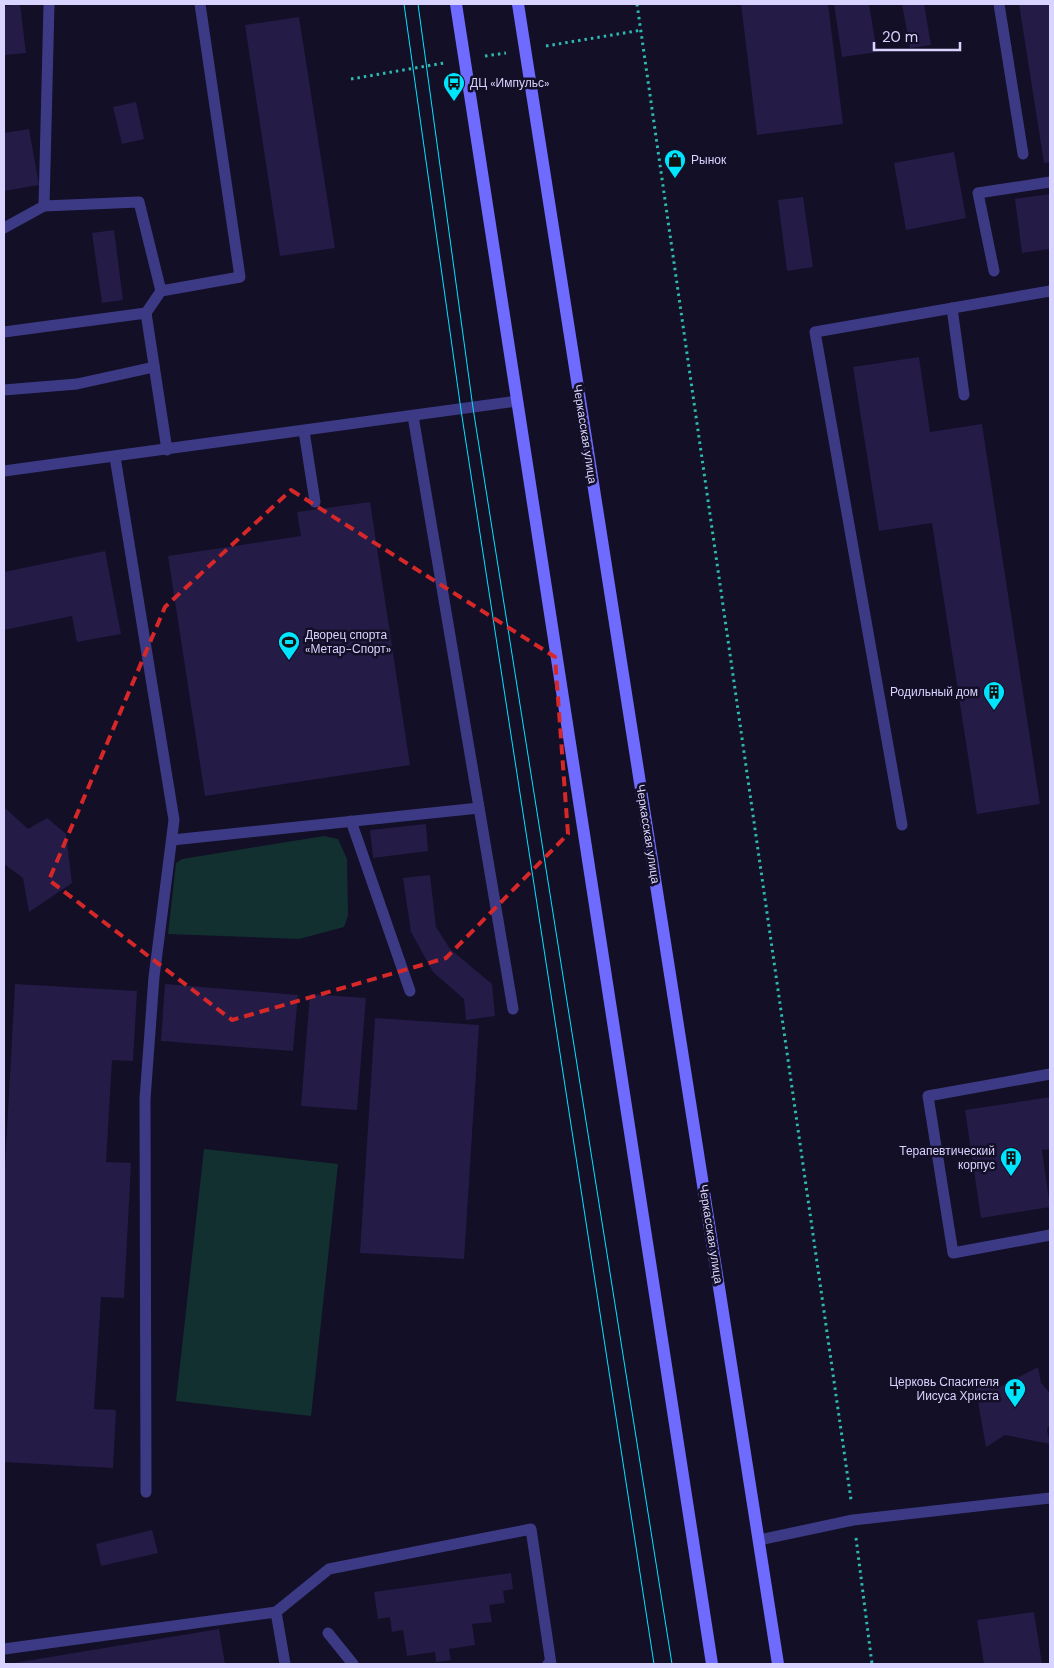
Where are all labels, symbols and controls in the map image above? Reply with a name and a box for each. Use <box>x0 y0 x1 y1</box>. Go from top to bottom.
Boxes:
scale bar <box>874 20 960 52</box>
text: 20 m <box>882 27 918 47</box>
bus stop icon: ДЦ «Импульс» <box>442 71 466 102</box>
place label: ДЦ «Импульс» <box>470 75 549 91</box>
shop icon: Рынок <box>663 148 687 179</box>
place label: Рынок <box>691 152 727 168</box>
street label: Черкасская улица <box>569 383 601 485</box>
place label: Дворец спорта «Метар-Спорт» <box>305 627 391 657</box>
sports icon: Дворец спорта «Метар-Спорт» <box>277 630 301 661</box>
building icon: Родильный дом <box>982 680 1006 711</box>
place label: Родильный дом <box>890 684 978 700</box>
street label: Черкасская улица <box>632 783 664 885</box>
place label: Терапевтический корпус <box>899 1143 995 1173</box>
building icon: Терапевтический корпус <box>999 1146 1023 1177</box>
street label: Черкасская улица <box>695 1183 727 1285</box>
place label: Церковь Спасителя Иисуса Христа <box>889 1374 999 1404</box>
church icon: Церковь Спасителя Иисуса Христа <box>1003 1377 1027 1408</box>

